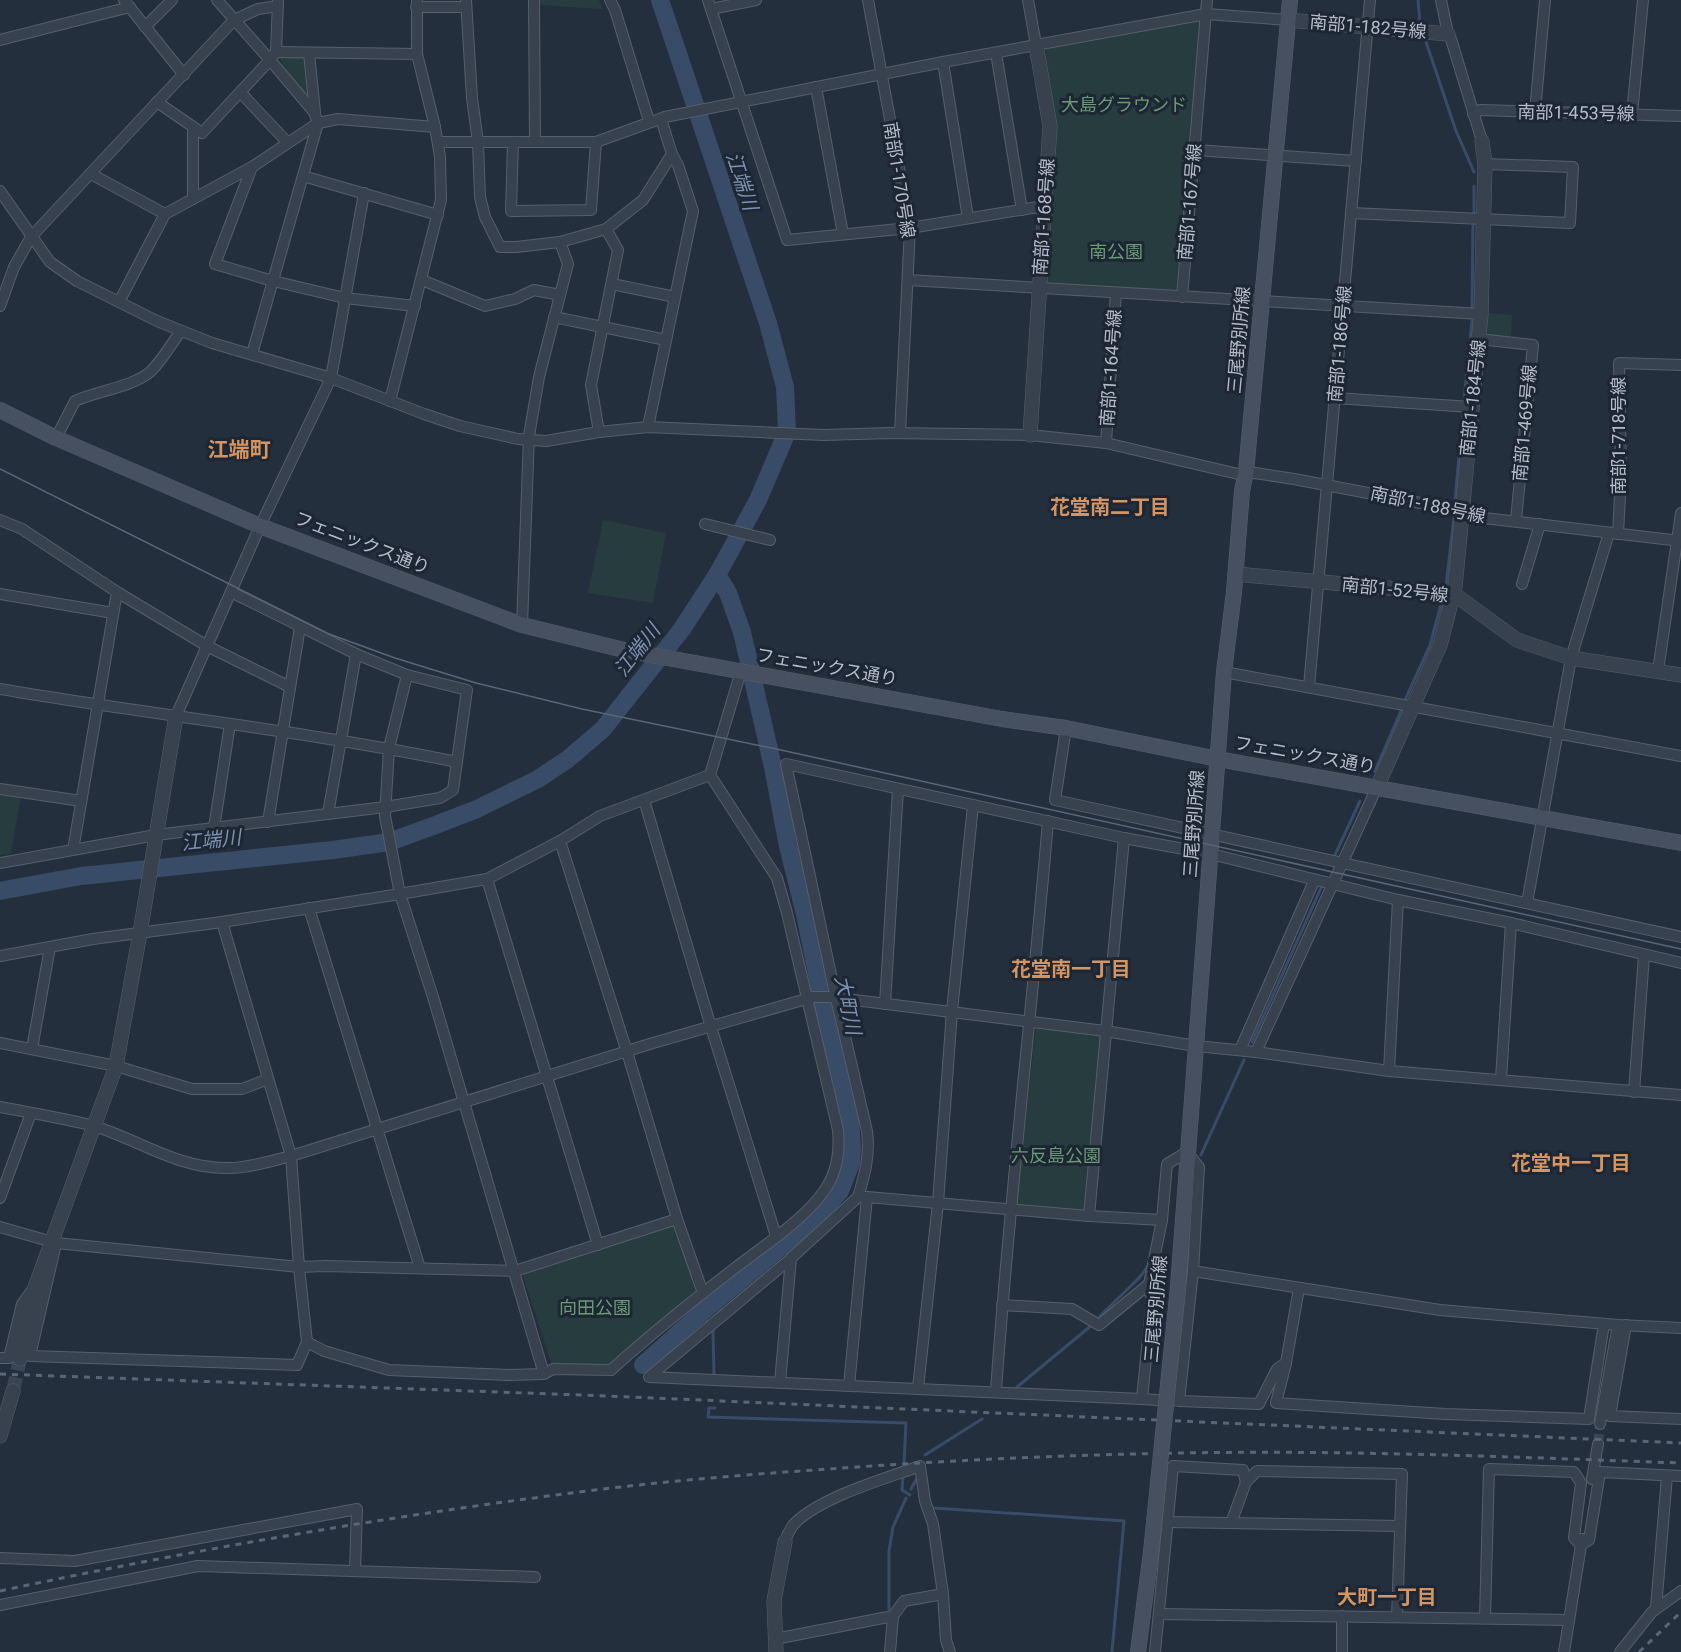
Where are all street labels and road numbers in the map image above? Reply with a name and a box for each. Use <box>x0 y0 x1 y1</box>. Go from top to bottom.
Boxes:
street label: 南部1-182号線 <box>1309 11 1427 42</box>
street label: 南部1-453号線 <box>1517 101 1635 124</box>
street label: 南部1-170号線 <box>880 120 919 240</box>
street label: 南部1-167号線 <box>1174 143 1205 261</box>
street label: 南部1-168号線 <box>1029 158 1058 276</box>
street label: 三尾野別所線 <box>1223 285 1254 395</box>
street label: 南部1-186号線 <box>1324 285 1355 403</box>
street label: 南部1-164号線 <box>1096 309 1125 427</box>
street label: 南部1-184号線 <box>1456 338 1489 457</box>
street label: 南部1-469号線 <box>1509 364 1540 482</box>
street label: 南部1-718号線 <box>1608 377 1629 495</box>
street label: 南部1-188号線 <box>1368 482 1488 527</box>
street label: フェニックス通り <box>291 507 433 578</box>
street label: 南部1-52号線 <box>1341 573 1450 606</box>
street label: フェニックス通り <box>755 644 900 689</box>
street label: フェニックス通り <box>1233 732 1378 777</box>
street label: 三尾野別所線 <box>1179 769 1208 879</box>
street label: 三尾野別所線 <box>1140 1254 1171 1364</box>

